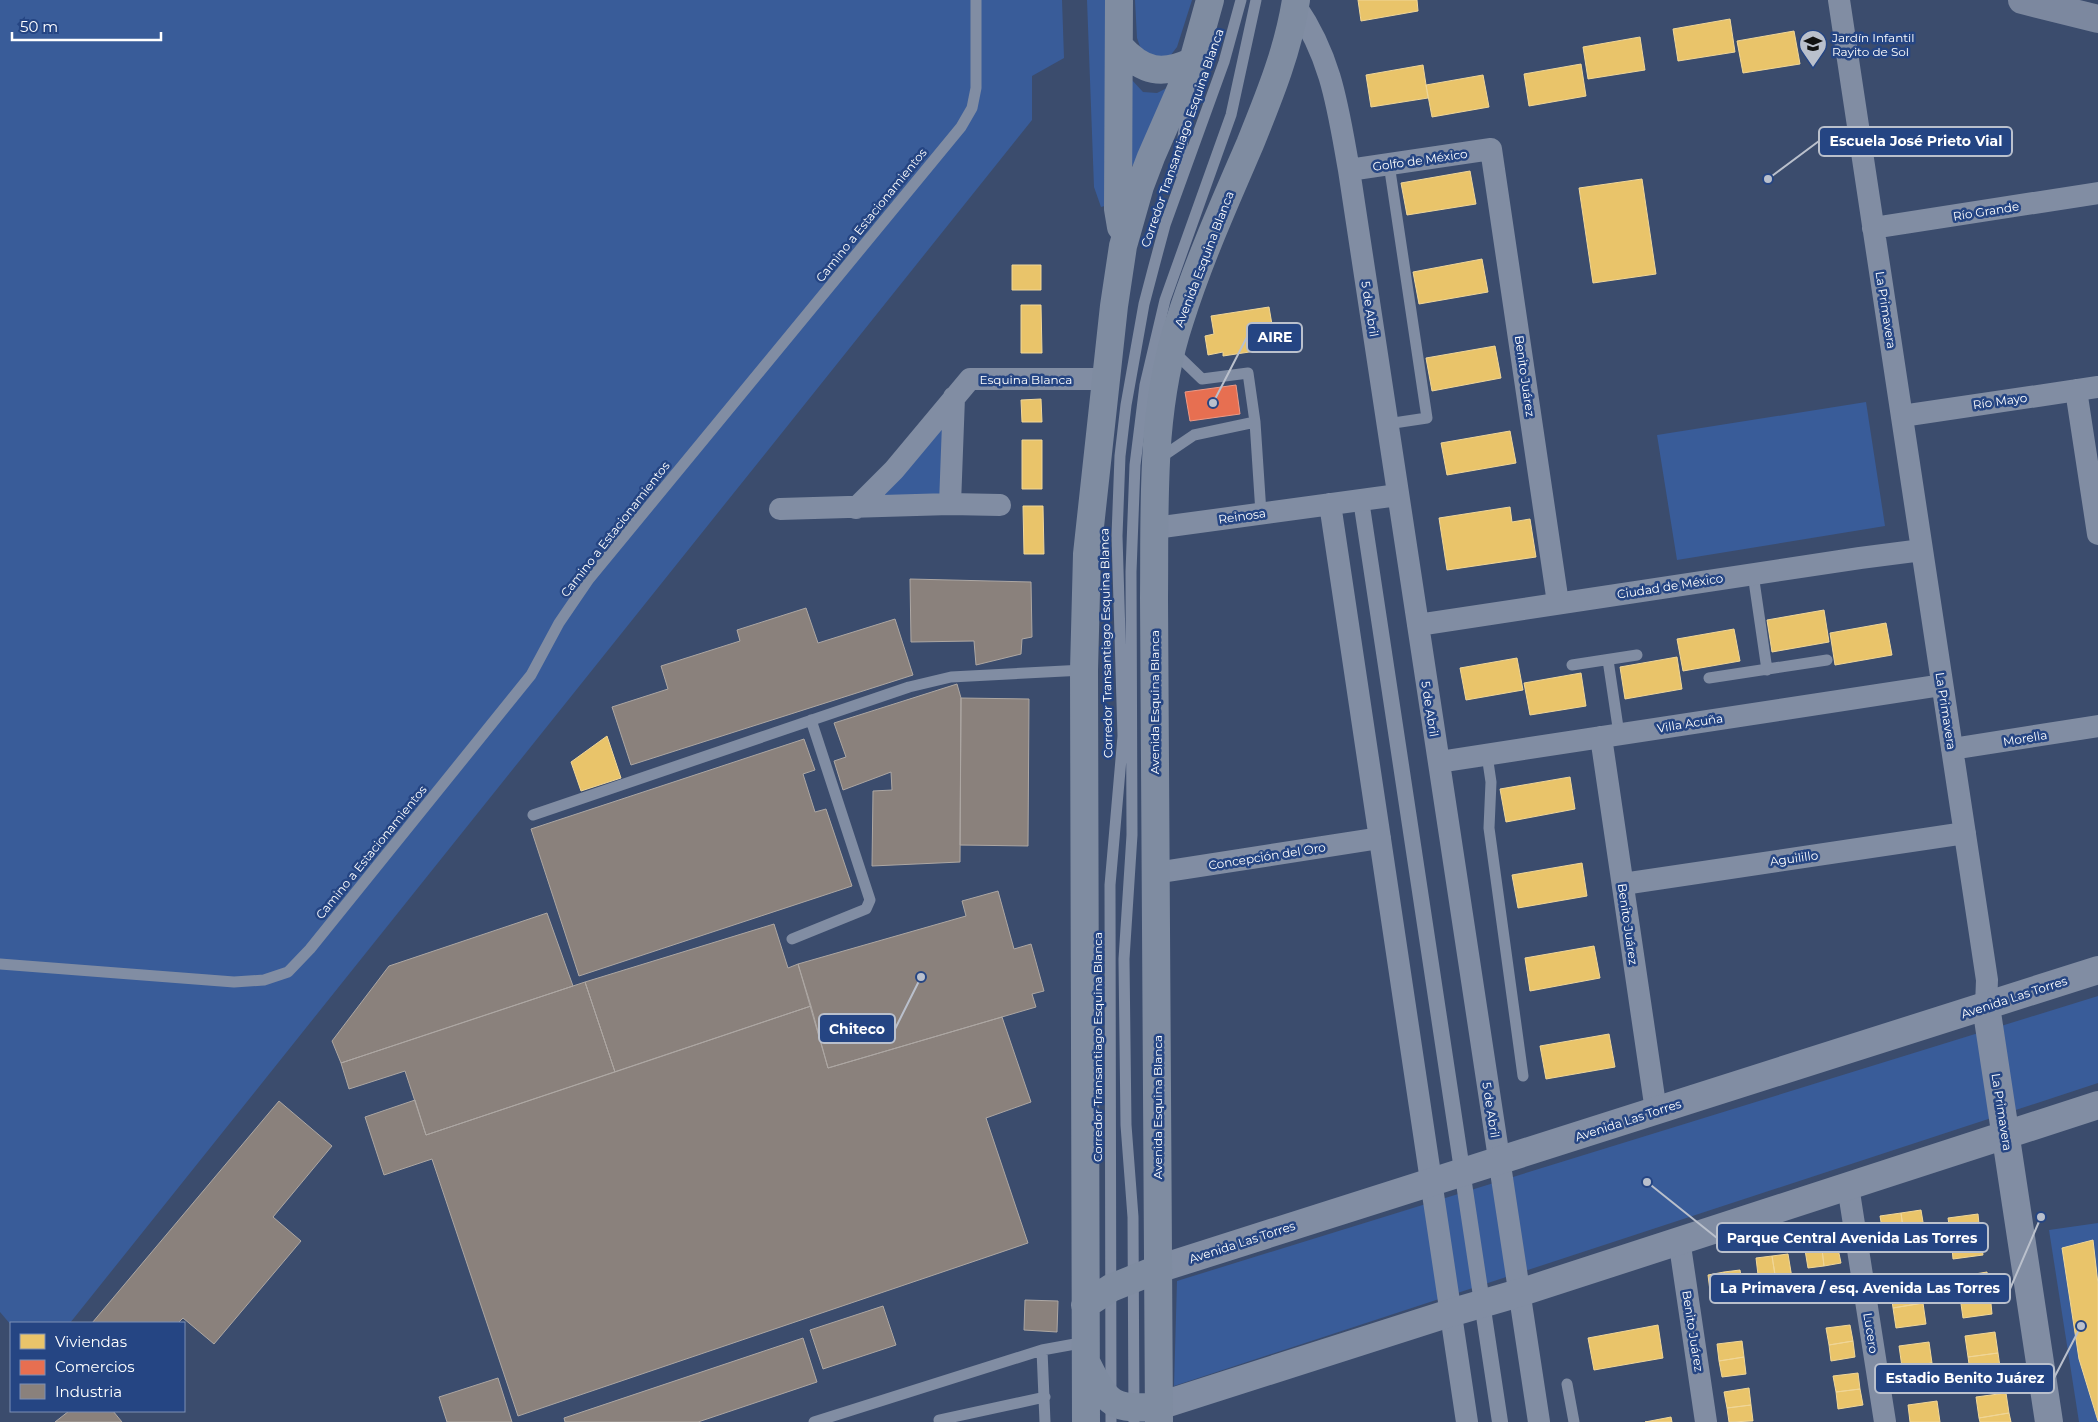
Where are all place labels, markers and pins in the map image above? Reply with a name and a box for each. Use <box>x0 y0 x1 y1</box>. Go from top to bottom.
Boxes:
school or university icon: Jardín Infantil Rayito de Sol <box>1798 29 1828 68</box>
place label: Jardín Infantil Rayito de Sol <box>1831 30 1915 59</box>
callout: Escuela José Prieto Vial <box>1819 127 2012 156</box>
callout: AIRE <box>1247 323 1302 352</box>
callout: Chiteco <box>819 1014 895 1043</box>
callout: Parque Central Avenida Las Torres <box>1717 1223 1988 1252</box>
callout: La Primavera / esq. Avenida Las Torres <box>1710 1274 2010 1303</box>
callout: Estadio Benito Juárez <box>1875 1364 2054 1393</box>

